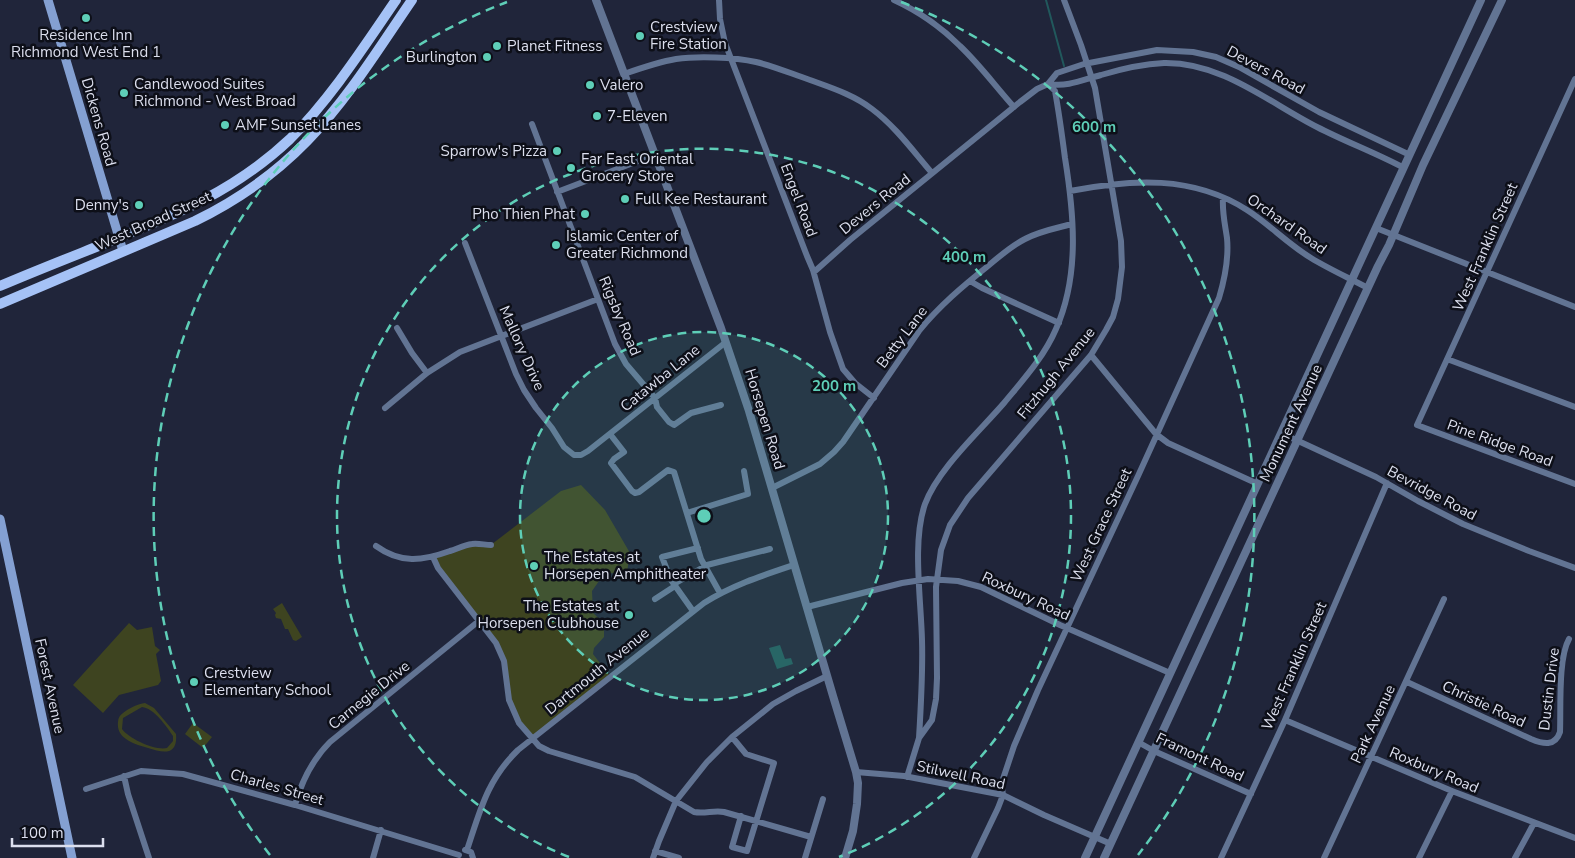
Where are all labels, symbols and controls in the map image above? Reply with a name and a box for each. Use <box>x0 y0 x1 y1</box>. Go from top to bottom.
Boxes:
marker: Residence Inn Richmond West End 1 <box>80 12 92 24</box>
place label: Crestview Fire Station <box>650 17 727 54</box>
place label: Residence Inn Richmond West End 1 <box>11 25 161 62</box>
marker: Crestview Fire Station <box>634 30 646 42</box>
place label: Planet Fitness <box>507 36 602 56</box>
marker: Planet Fitness <box>491 40 503 52</box>
street label: Devers Road <box>1223 41 1309 99</box>
place label: Burlington <box>406 47 477 67</box>
marker: Burlington <box>481 51 493 63</box>
place label: Candlewood Suites Richmond - West Broad <box>134 74 296 111</box>
street label: Dickens Road <box>77 75 121 169</box>
place label: Valero <box>599 75 643 95</box>
marker: Valero <box>584 79 596 91</box>
marker: Candlewood Suites Richmond - West Broad <box>118 87 130 99</box>
place label: 7-Eleven <box>607 106 667 126</box>
marker: 7-Eleven <box>591 110 603 122</box>
place label: AMF Sunset Lanes <box>235 115 361 135</box>
text: 600 m <box>1072 117 1116 137</box>
marker: AMF Sunset Lanes <box>219 119 231 131</box>
place label: Sparrow's Pizza <box>440 141 547 161</box>
marker: Sparrow's Pizza <box>551 145 563 157</box>
place label: Far East Oriental Grocery Store <box>581 149 694 186</box>
street label: Engel Road <box>776 160 822 240</box>
marker: Far East Oriental Grocery Store <box>565 162 577 174</box>
street label: Devers Road <box>835 169 915 239</box>
street label: West Franklin Street <box>1448 179 1523 314</box>
street label: West Broad Street <box>92 186 215 256</box>
place label: Full Kee Restaurant <box>635 189 768 209</box>
street label: Orchard Road <box>1243 189 1331 259</box>
marker: Full Kee Restaurant <box>619 193 631 205</box>
place label: Denny's <box>75 195 129 215</box>
marker: Denny's <box>133 199 145 211</box>
place label: Pho Thien Phat <box>472 204 576 224</box>
marker: Pho Thien Phat <box>579 208 591 220</box>
place label: Islamic Center of Greater Richmond <box>566 226 688 263</box>
marker: Islamic Center of Greater Richmond <box>550 239 562 251</box>
text: 400 m <box>942 247 986 267</box>
street label: Rigsby Road <box>594 273 646 359</box>
street label: Mallory Drive <box>494 302 550 394</box>
street label: Betty Lane <box>872 302 932 372</box>
street label: Fitzhugh Avenue <box>1013 323 1099 423</box>
street label: Catawba Lane <box>616 340 704 416</box>
street label: Monument Avenue <box>1255 361 1327 485</box>
street label: Horsepen Road <box>740 366 790 472</box>
text: 200 m <box>812 376 856 396</box>
street label: Pine Ridge Road <box>1444 415 1556 471</box>
street label: Bevridge Road <box>1384 461 1480 525</box>
street label: West Grace Street <box>1066 464 1136 585</box>
centre of rings <box>695 507 713 525</box>
place label: The Estates at Horsepen Amphitheater <box>544 547 707 584</box>
marker: The Estates at Horsepen Amphitheater <box>528 560 540 572</box>
street label: Roxbury Road <box>979 567 1073 625</box>
place label: The Estates at Horsepen Clubhouse <box>477 596 620 633</box>
street label: West Franklin Street <box>1257 598 1332 733</box>
marker: The Estates at Horsepen Clubhouse <box>623 609 635 621</box>
street label: Dartmouth Avenue <box>541 623 653 719</box>
street label: Forest Avenue <box>30 637 70 735</box>
street label: Dustin Drive <box>1534 646 1564 732</box>
street label: Carnegie Drive <box>324 656 414 734</box>
place label: Crestview Elementary School <box>204 663 331 700</box>
marker: Crestview Elementary School <box>188 676 200 688</box>
street label: Christie Road <box>1439 676 1529 732</box>
street label: Park Avenue <box>1346 681 1400 767</box>
street label: Framont Road <box>1153 728 1247 786</box>
street label: Roxbury Road <box>1386 742 1482 798</box>
street label: Stilwell Road <box>915 756 1007 794</box>
street label: Charles Street <box>228 764 327 810</box>
scale bar <box>12 816 104 848</box>
text: 100 m <box>20 823 64 843</box>

